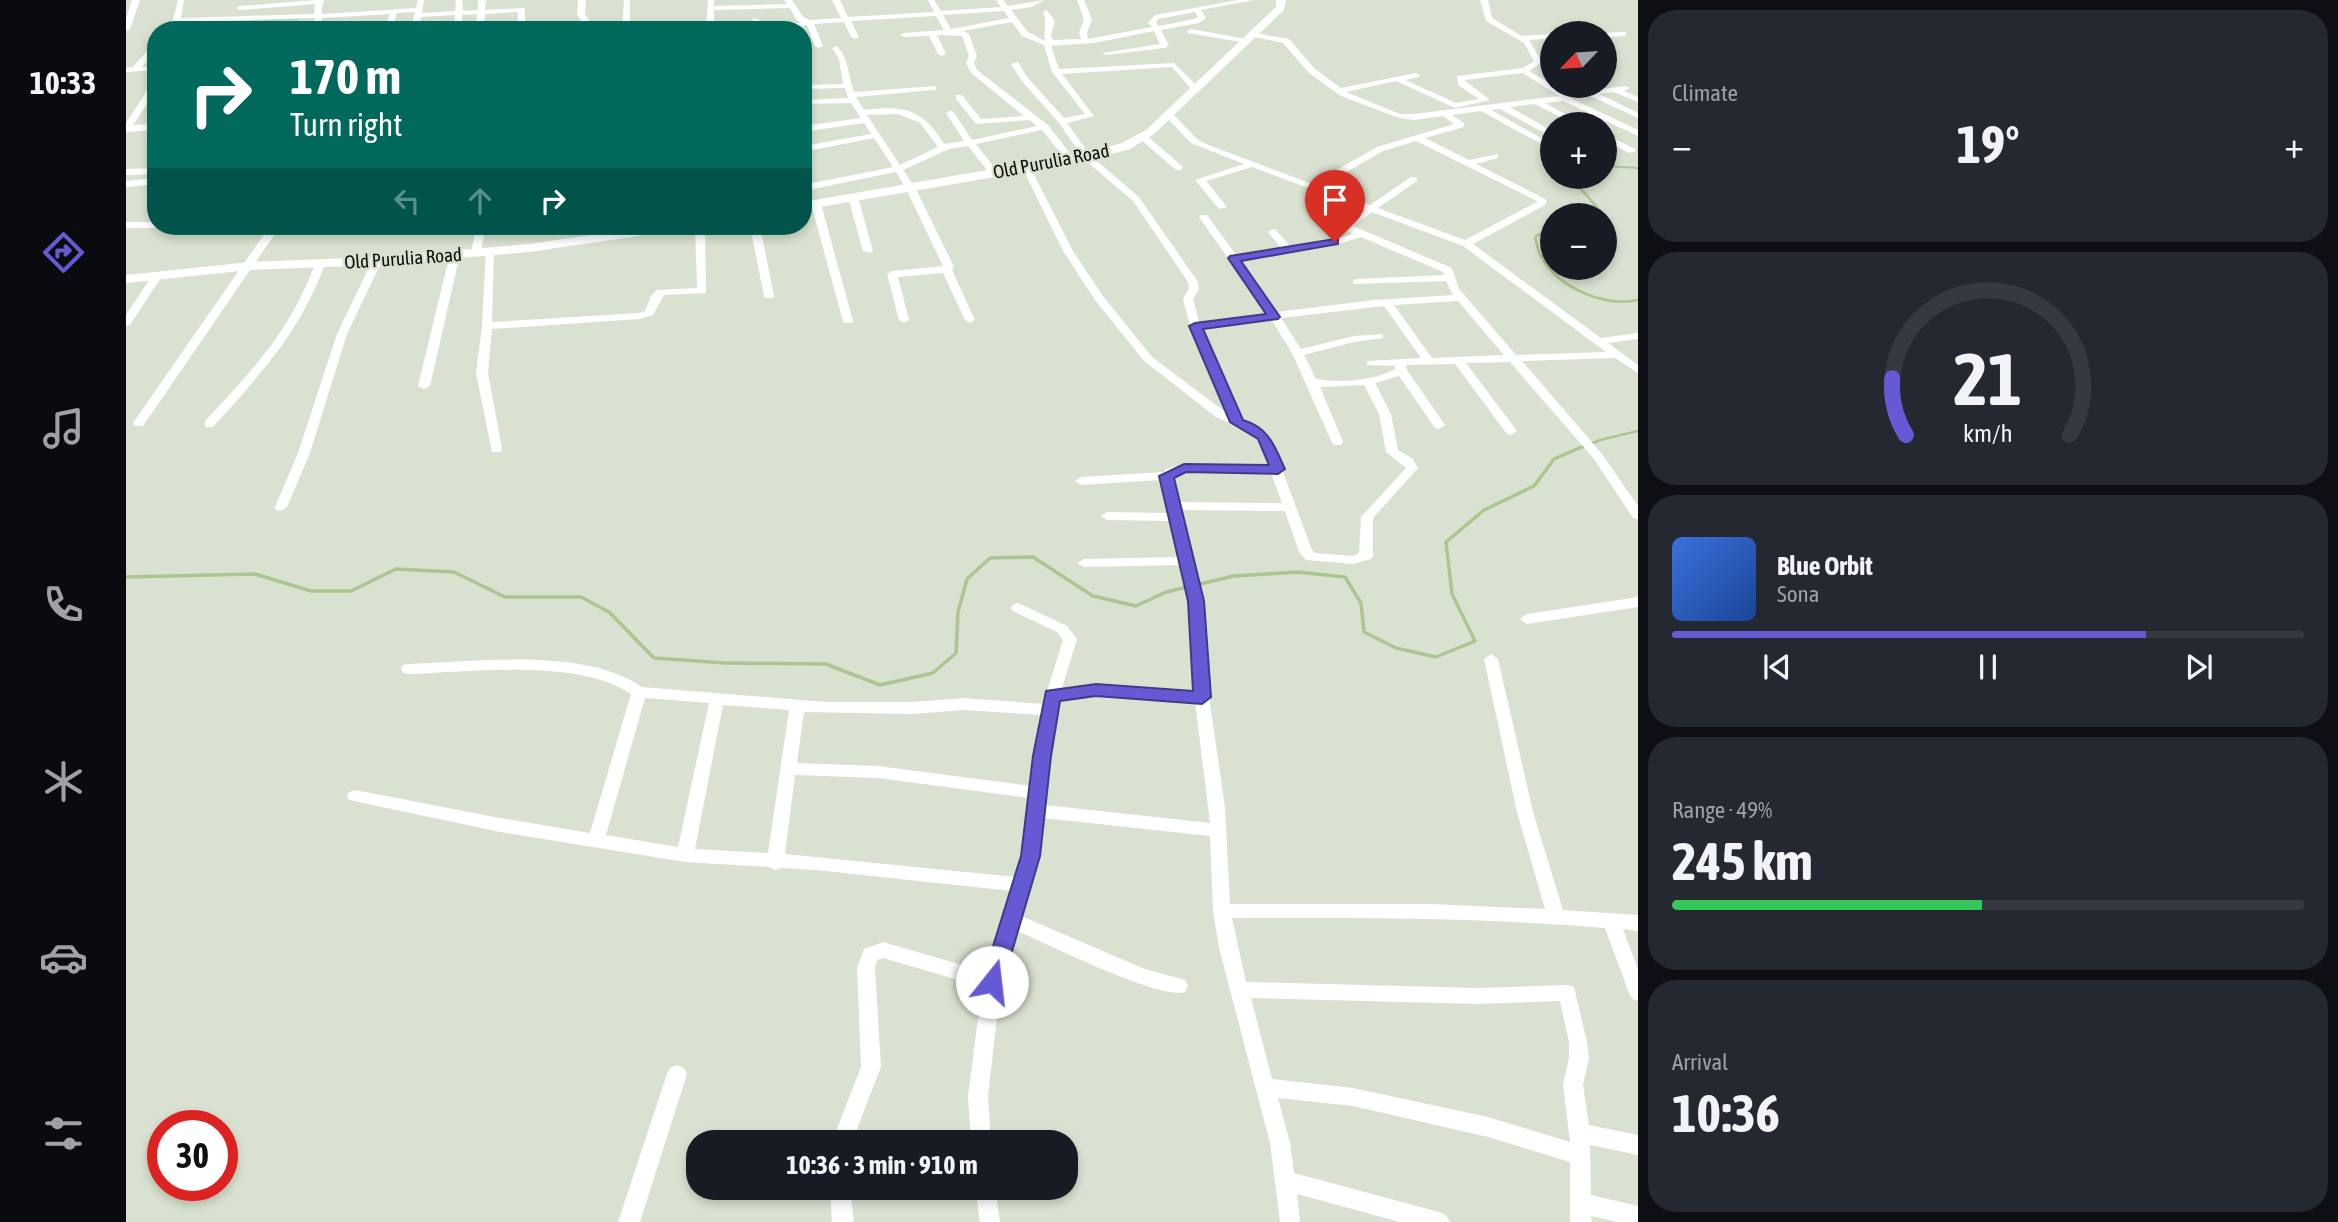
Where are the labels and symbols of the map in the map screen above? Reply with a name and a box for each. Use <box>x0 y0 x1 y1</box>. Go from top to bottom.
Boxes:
north arrow <box>1540 21 1617 98</box>
street label: Old Purulia Road <box>991 139 1111 183</box>
pin <box>1305 170 1365 242</box>
street label: Old Purulia Road <box>343 243 463 273</box>
position arrow <box>955 945 1029 1019</box>
speed limit sign: 30 <box>147 1110 238 1201</box>

